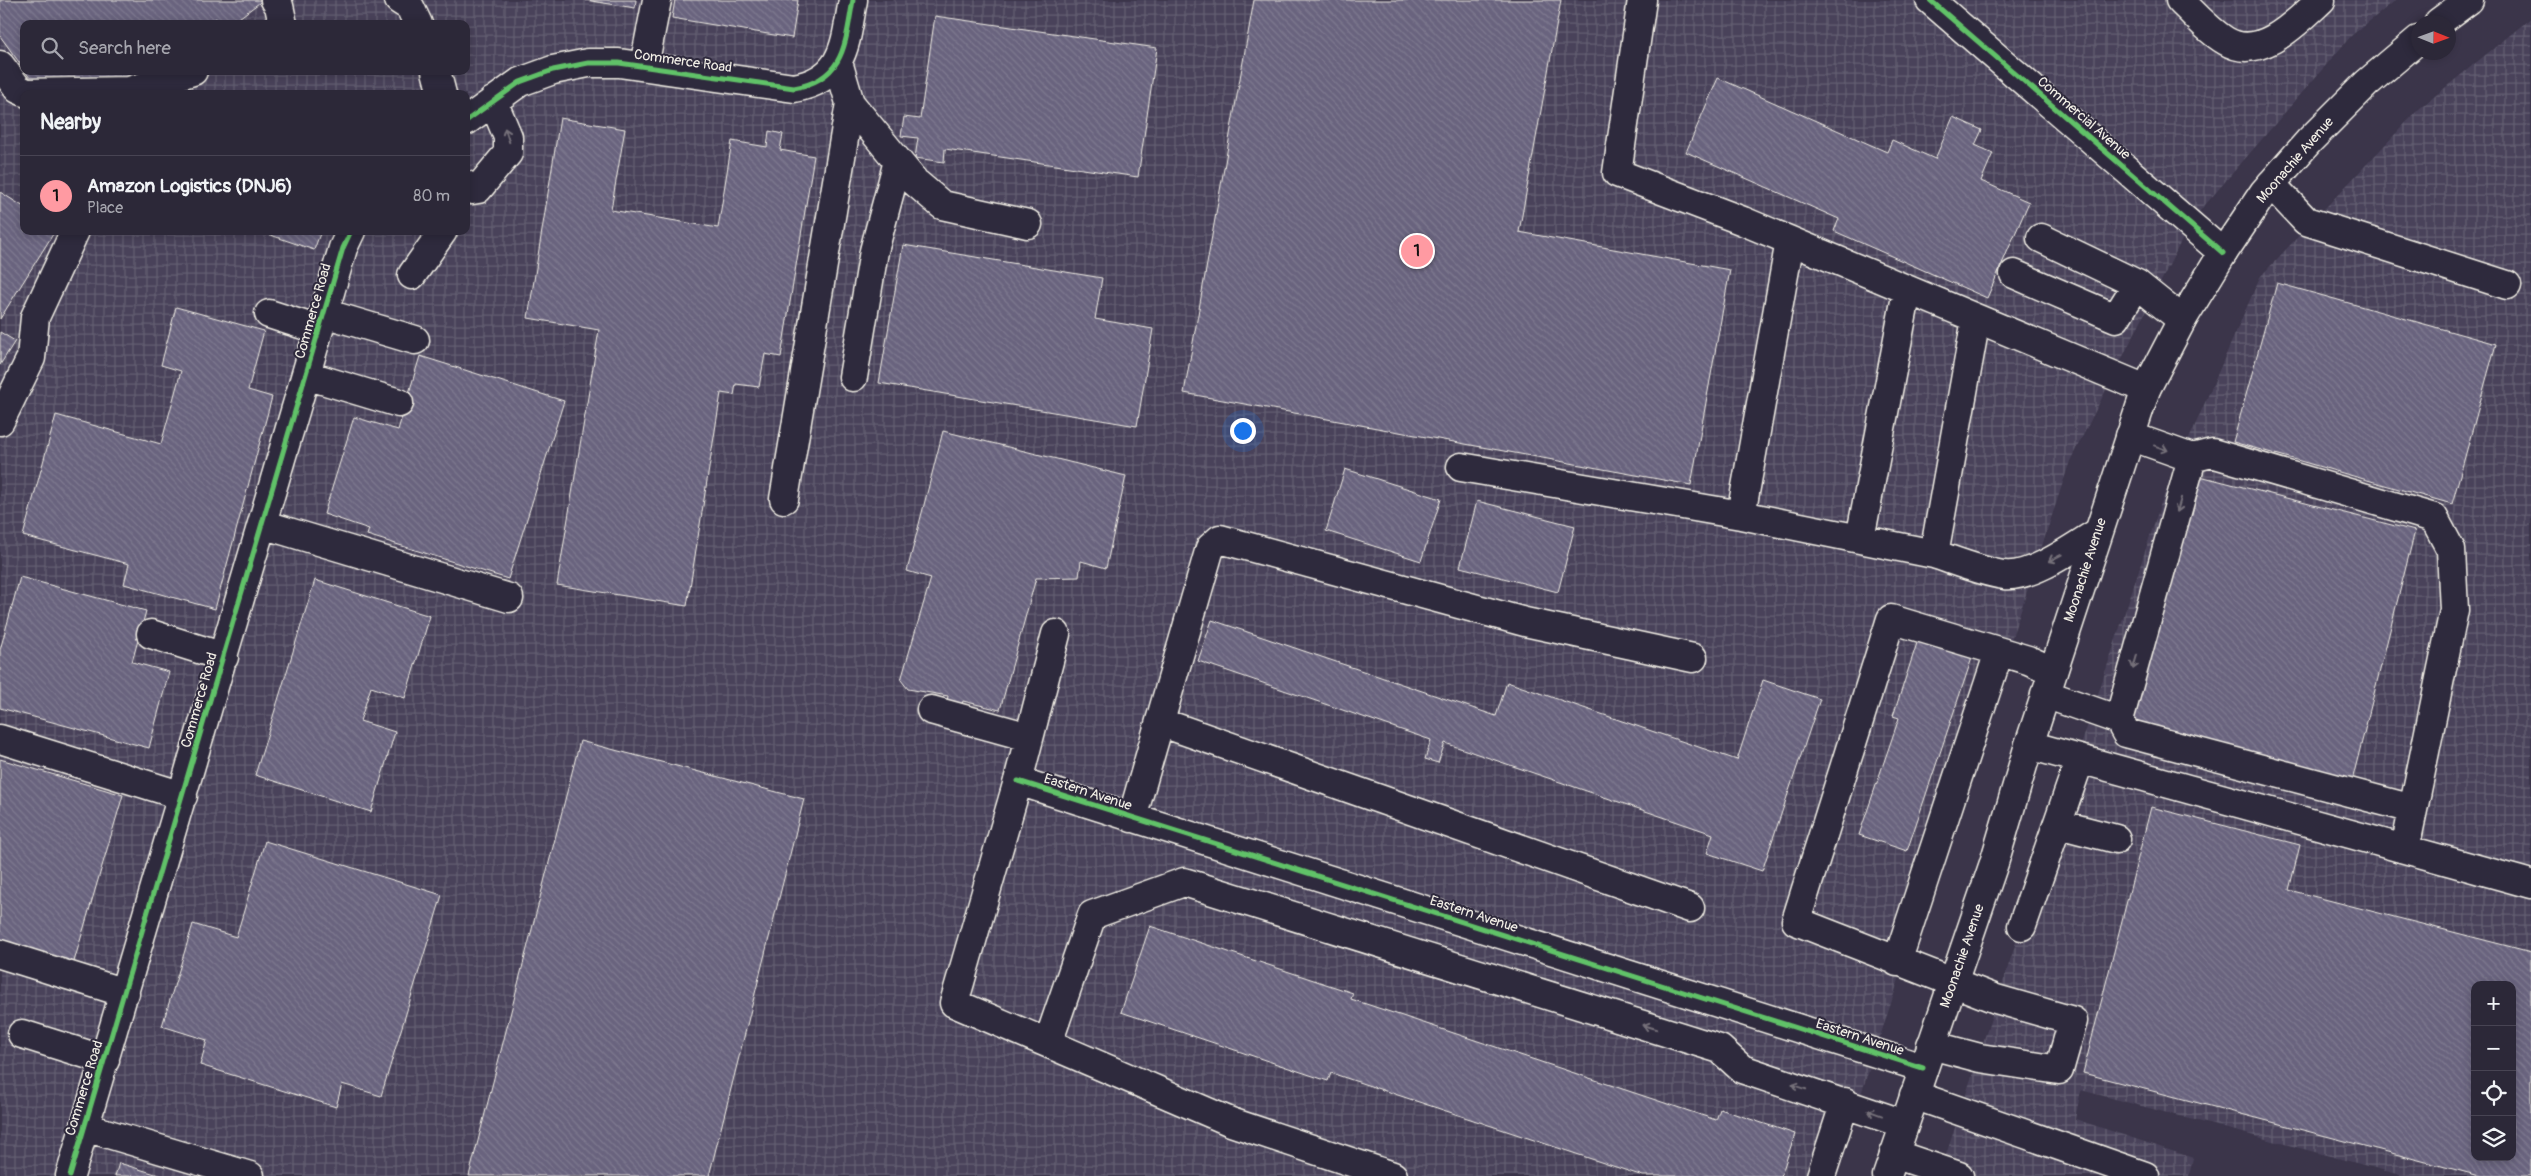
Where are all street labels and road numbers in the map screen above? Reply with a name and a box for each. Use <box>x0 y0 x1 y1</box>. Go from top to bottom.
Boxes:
street label: Commerce Road <box>633 46 733 76</box>
street label: Commercial Avenue <box>2034 73 2134 163</box>
street label: Moonachie Avenue <box>2253 113 2337 207</box>
street label: Commerce Road <box>291 261 335 361</box>
street label: Moonachie Avenue <box>2060 516 2110 624</box>
street label: Commerce Road <box>177 650 221 750</box>
street label: Eastern Avenue <box>1042 770 1134 814</box>
street label: Eastern Avenue <box>1428 892 1520 936</box>
street label: Moonachie Avenue <box>1936 902 1988 1010</box>
street label: Eastern Avenue <box>1814 1015 1906 1059</box>
street label: Commerce Road <box>61 1038 107 1138</box>

